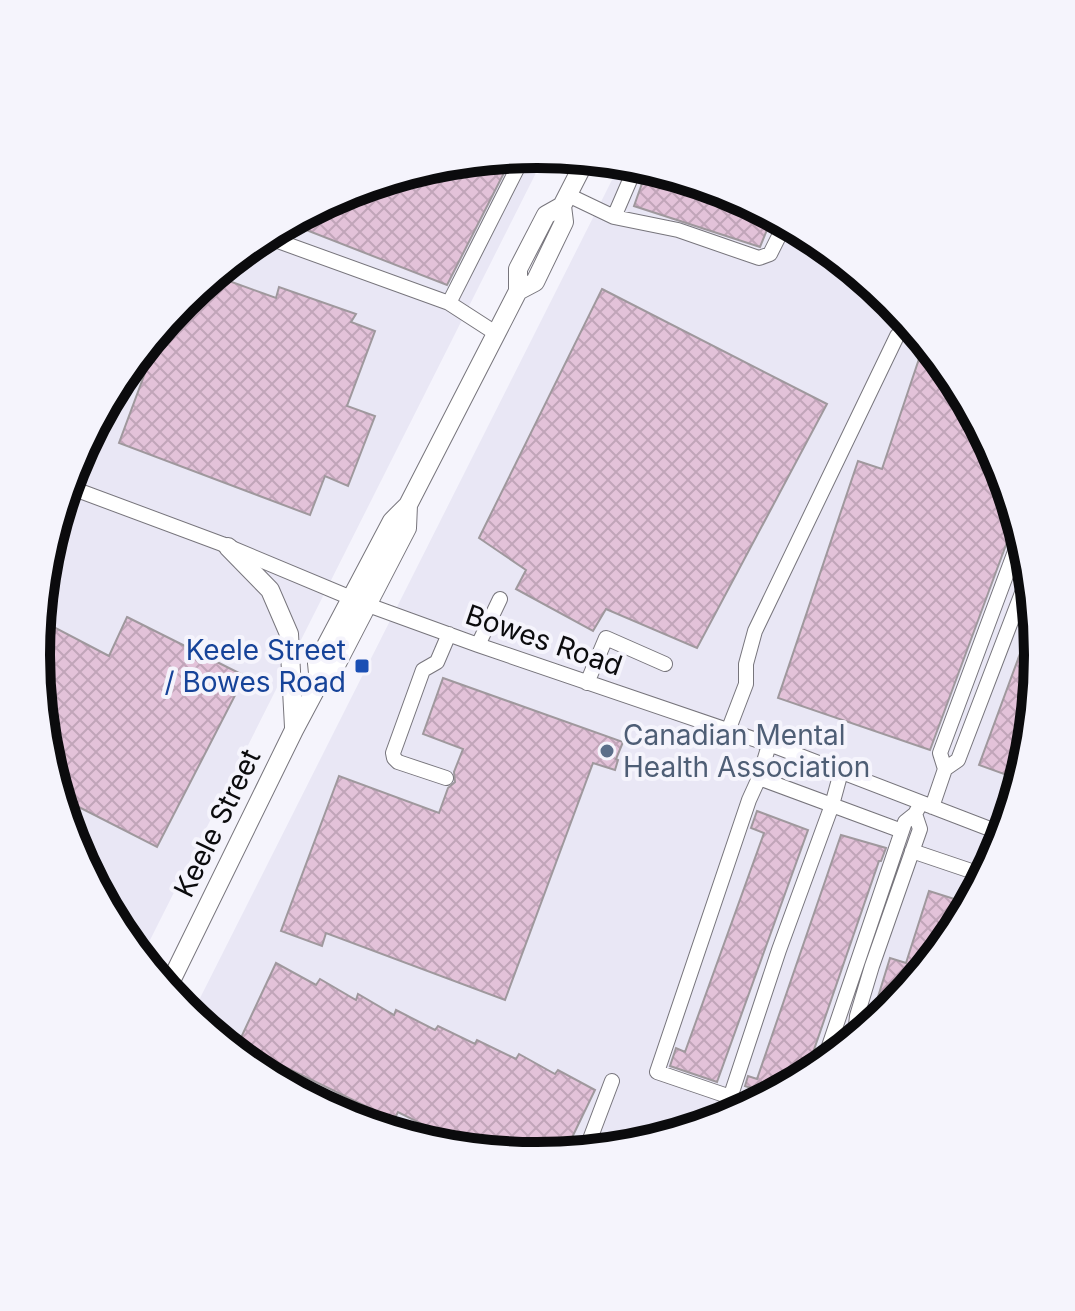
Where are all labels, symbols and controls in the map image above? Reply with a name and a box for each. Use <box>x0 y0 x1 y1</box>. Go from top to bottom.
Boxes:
street label: Bowes Road <box>461 597 627 683</box>
place label: Keele Street / Bowes Road <box>165 633 346 699</box>
marker: Keele Street / Bowes Road <box>353 657 371 675</box>
place label: Canadian Mental Health Association <box>623 718 870 784</box>
marker: Canadian Mental Health Association <box>598 742 616 760</box>
street label: Keele Street <box>167 743 267 903</box>

